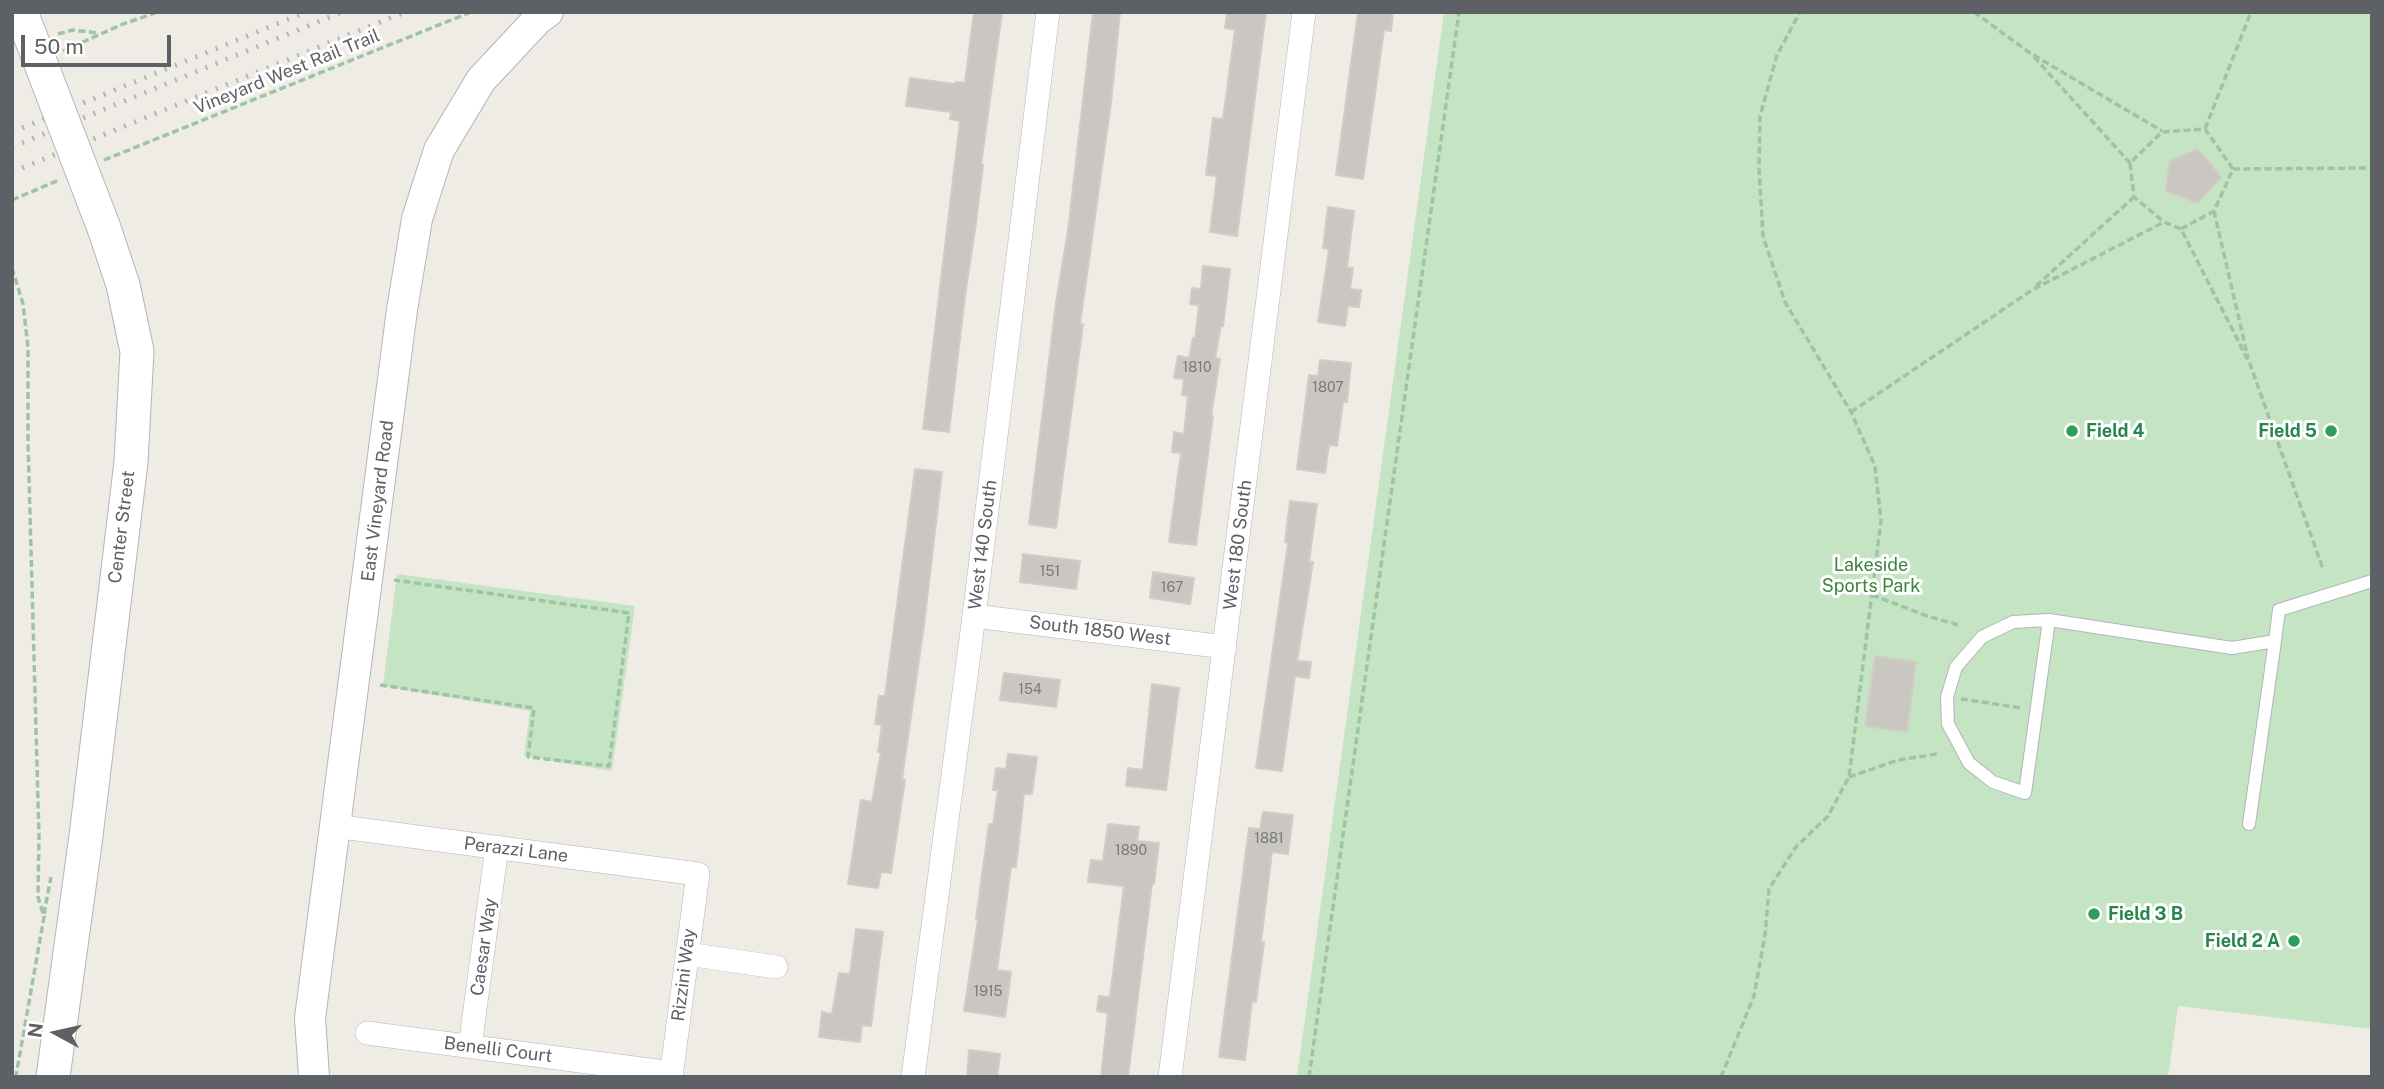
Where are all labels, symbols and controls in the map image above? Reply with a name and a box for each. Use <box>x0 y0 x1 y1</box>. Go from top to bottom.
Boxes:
scale bar <box>24 21 175 65</box>
street label: Vineyard West Rail Trail <box>191 25 383 119</box>
text: 50 m <box>34 34 84 59</box>
house number: 1810 <box>1182 360 1212 376</box>
house number: 1807 <box>1312 380 1344 396</box>
street label: East Vineyard Road <box>357 419 399 583</box>
place label: Field 4 <box>2086 420 2144 442</box>
place label: Field 5 <box>2258 420 2317 442</box>
marker: Field 4 <box>2064 423 2080 439</box>
marker: Field 5 <box>2323 423 2339 439</box>
street label: Center Street <box>104 469 140 585</box>
street label: West 140 South <box>964 479 1002 611</box>
street label: West 180 South <box>1219 479 1257 611</box>
park label: Lakeside Sports Park <box>1822 554 1920 596</box>
house number: 151 <box>1040 564 1060 580</box>
house number: 167 <box>1161 580 1183 596</box>
street label: South 1850 West <box>1028 612 1172 650</box>
house number: 154 <box>1018 682 1042 698</box>
house number: 1881 <box>1254 831 1284 847</box>
street label: Perazzi Lane <box>463 833 569 867</box>
house number: 1890 <box>1115 843 1147 859</box>
street label: Caesar Way <box>466 897 502 997</box>
place label: Field 3 B <box>2108 903 2183 925</box>
marker: Field 3 B <box>2086 906 2102 922</box>
street label: Rizzini Way <box>668 927 700 1023</box>
place label: Field 2 A <box>2205 930 2280 952</box>
marker: Field 2 A <box>2286 933 2302 949</box>
house number: 1915 <box>973 984 1003 1000</box>
north arrow <box>21 998 91 1068</box>
text: N <box>23 1021 47 1039</box>
street label: Benelli Court <box>443 1033 553 1067</box>

